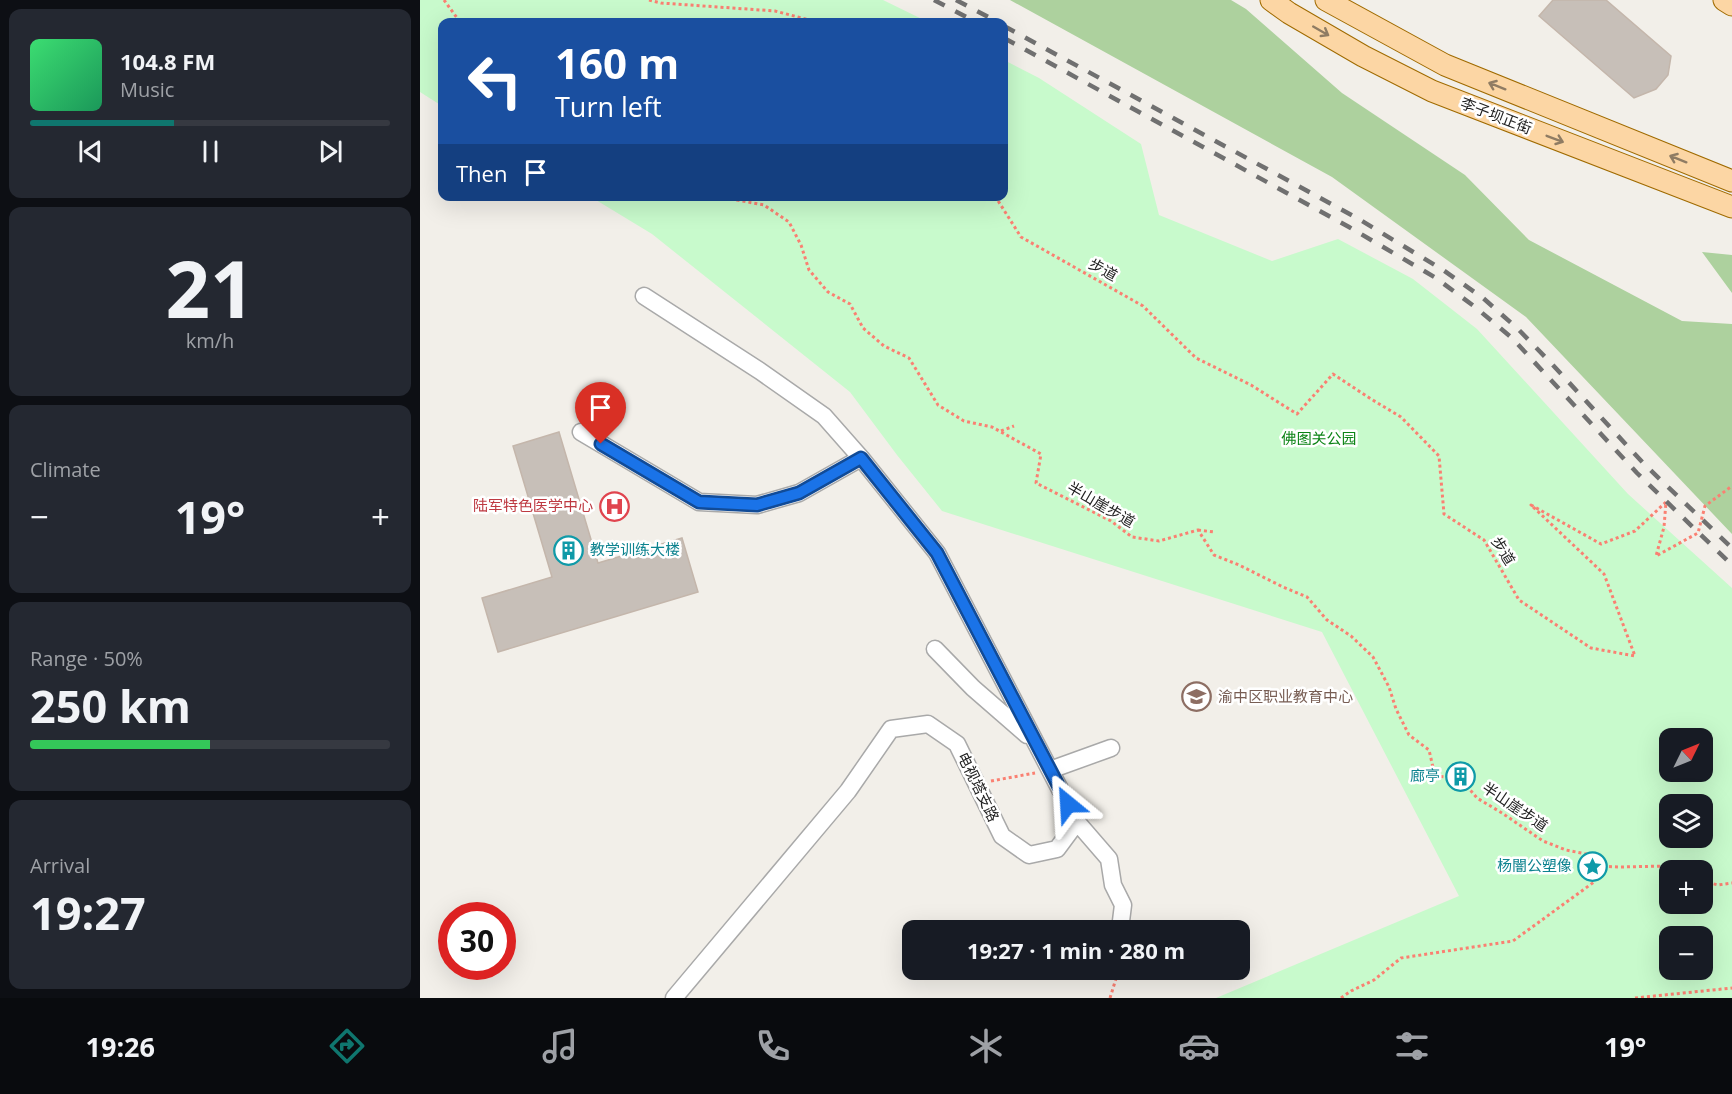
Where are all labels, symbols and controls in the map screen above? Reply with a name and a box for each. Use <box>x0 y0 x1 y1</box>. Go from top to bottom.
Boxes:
one-way arrow <box>1312 26 1329 38</box>
text: 160 m <box>555 34 679 91</box>
icon: left <box>456 42 534 120</box>
text: 104.8 FM <box>120 46 215 76</box>
text: Music <box>120 76 174 103</box>
one-way arrow <box>1488 80 1507 91</box>
text: Turn left <box>555 88 662 125</box>
street label: 李子坝正街 <box>1458 92 1535 138</box>
one-way arrow <box>1545 134 1563 145</box>
icon: previous <box>74 135 107 168</box>
icon: pause <box>194 135 227 168</box>
icon: next <box>314 135 347 168</box>
one-way arrow <box>1669 153 1687 164</box>
icon: arrive <box>519 156 552 189</box>
text: Then <box>456 158 507 188</box>
text: 21 <box>165 235 255 341</box>
street label: 步道 <box>1086 253 1121 285</box>
text: km/h <box>186 327 234 354</box>
pin <box>575 382 626 444</box>
icon: arrive <box>584 391 617 424</box>
park label: 佛图关公园 <box>1281 428 1357 448</box>
text: Climate <box>30 456 101 483</box>
street label: 半山崖步道 <box>1064 477 1139 532</box>
text: 19° <box>175 486 245 547</box>
hospital icon: 陆军特色医学中心 <box>598 490 630 522</box>
text: − <box>30 494 49 539</box>
text: + <box>371 494 390 539</box>
place label: 陆军特色医学中心 <box>473 495 593 515</box>
street label: 步道 <box>1487 532 1520 568</box>
building icon: 教学训练大楼 <box>553 534 585 566</box>
place label: 教学训练大楼 <box>590 539 680 559</box>
text: Range · 50% <box>30 645 143 672</box>
text: 250 km <box>30 675 191 736</box>
school or university icon: 渝中区职业教育中心 <box>1181 681 1213 713</box>
place label: 渝中区职业教育中心 <box>1218 686 1353 706</box>
north arrow <box>1659 728 1713 782</box>
map controls <box>1659 728 1713 980</box>
street label: 电视塔支路 <box>953 748 1004 825</box>
building icon: 廊亭 <box>1445 760 1477 792</box>
place label: 廊亭 <box>1410 765 1440 785</box>
position arrow <box>1036 772 1100 836</box>
street label: 半山崖步道 <box>1479 777 1552 835</box>
button: layers <box>1659 794 1713 848</box>
place icon: 杨闇公塑像 <box>1577 850 1609 882</box>
text: Arrival <box>30 852 90 879</box>
place label: 杨闇公塑像 <box>1497 855 1572 875</box>
button: + <box>1659 860 1713 914</box>
text: 19:27 <box>30 882 146 943</box>
speed limit sign: 30 <box>438 902 516 980</box>
button: − <box>1659 926 1713 980</box>
text: 19:27 · 1 min · 280 m <box>967 935 1185 965</box>
icon: directions <box>326 1025 368 1067</box>
icon: music <box>539 1025 581 1067</box>
icon: phone <box>752 1025 794 1067</box>
icon: climate <box>965 1025 1007 1067</box>
icon: car <box>1178 1025 1220 1067</box>
icon: filters <box>1391 1025 1433 1067</box>
text: 19:26 <box>86 1028 155 1065</box>
text: 19° <box>1604 1028 1646 1065</box>

